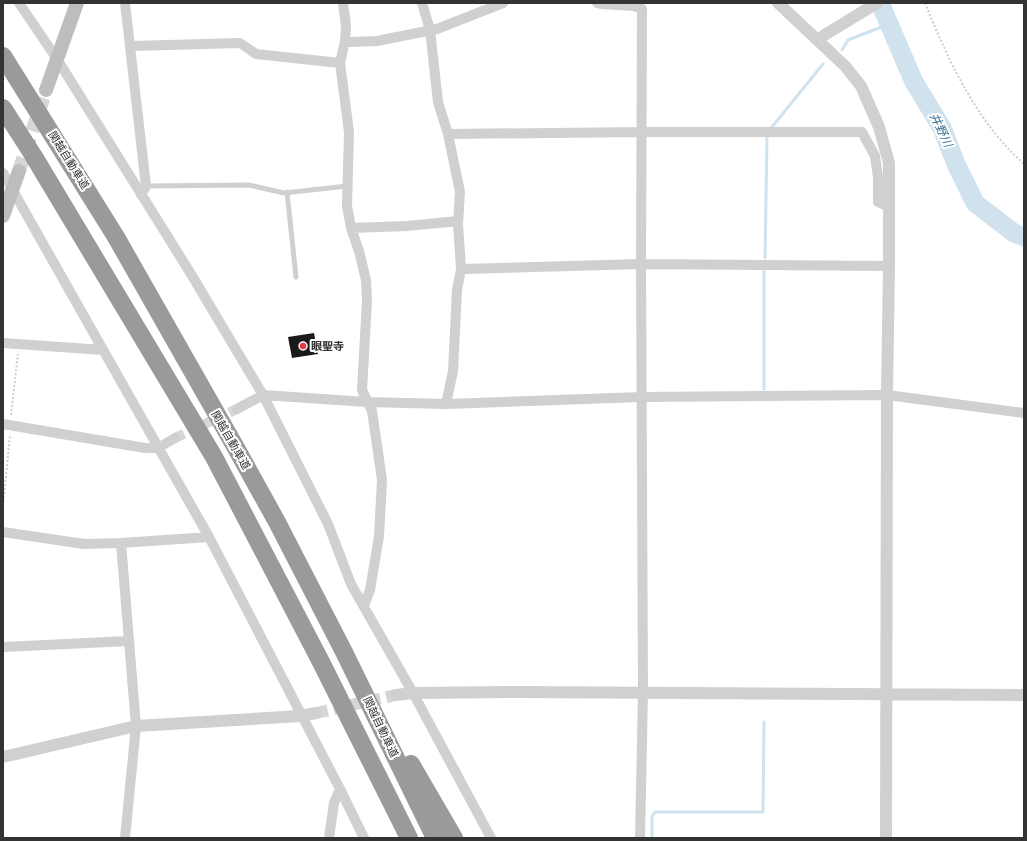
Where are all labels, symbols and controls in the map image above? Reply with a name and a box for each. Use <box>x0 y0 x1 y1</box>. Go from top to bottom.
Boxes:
water label: 井野川 <box>927 111 956 151</box>
street label: 関越自動車道 <box>46 129 92 192</box>
place label: 眼聖寺 <box>311 340 344 353</box>
marker: 眼聖寺 <box>298 341 308 351</box>
street label: 関越自動車道 <box>208 408 253 472</box>
street label: 関越自動車道 <box>360 695 401 760</box>

